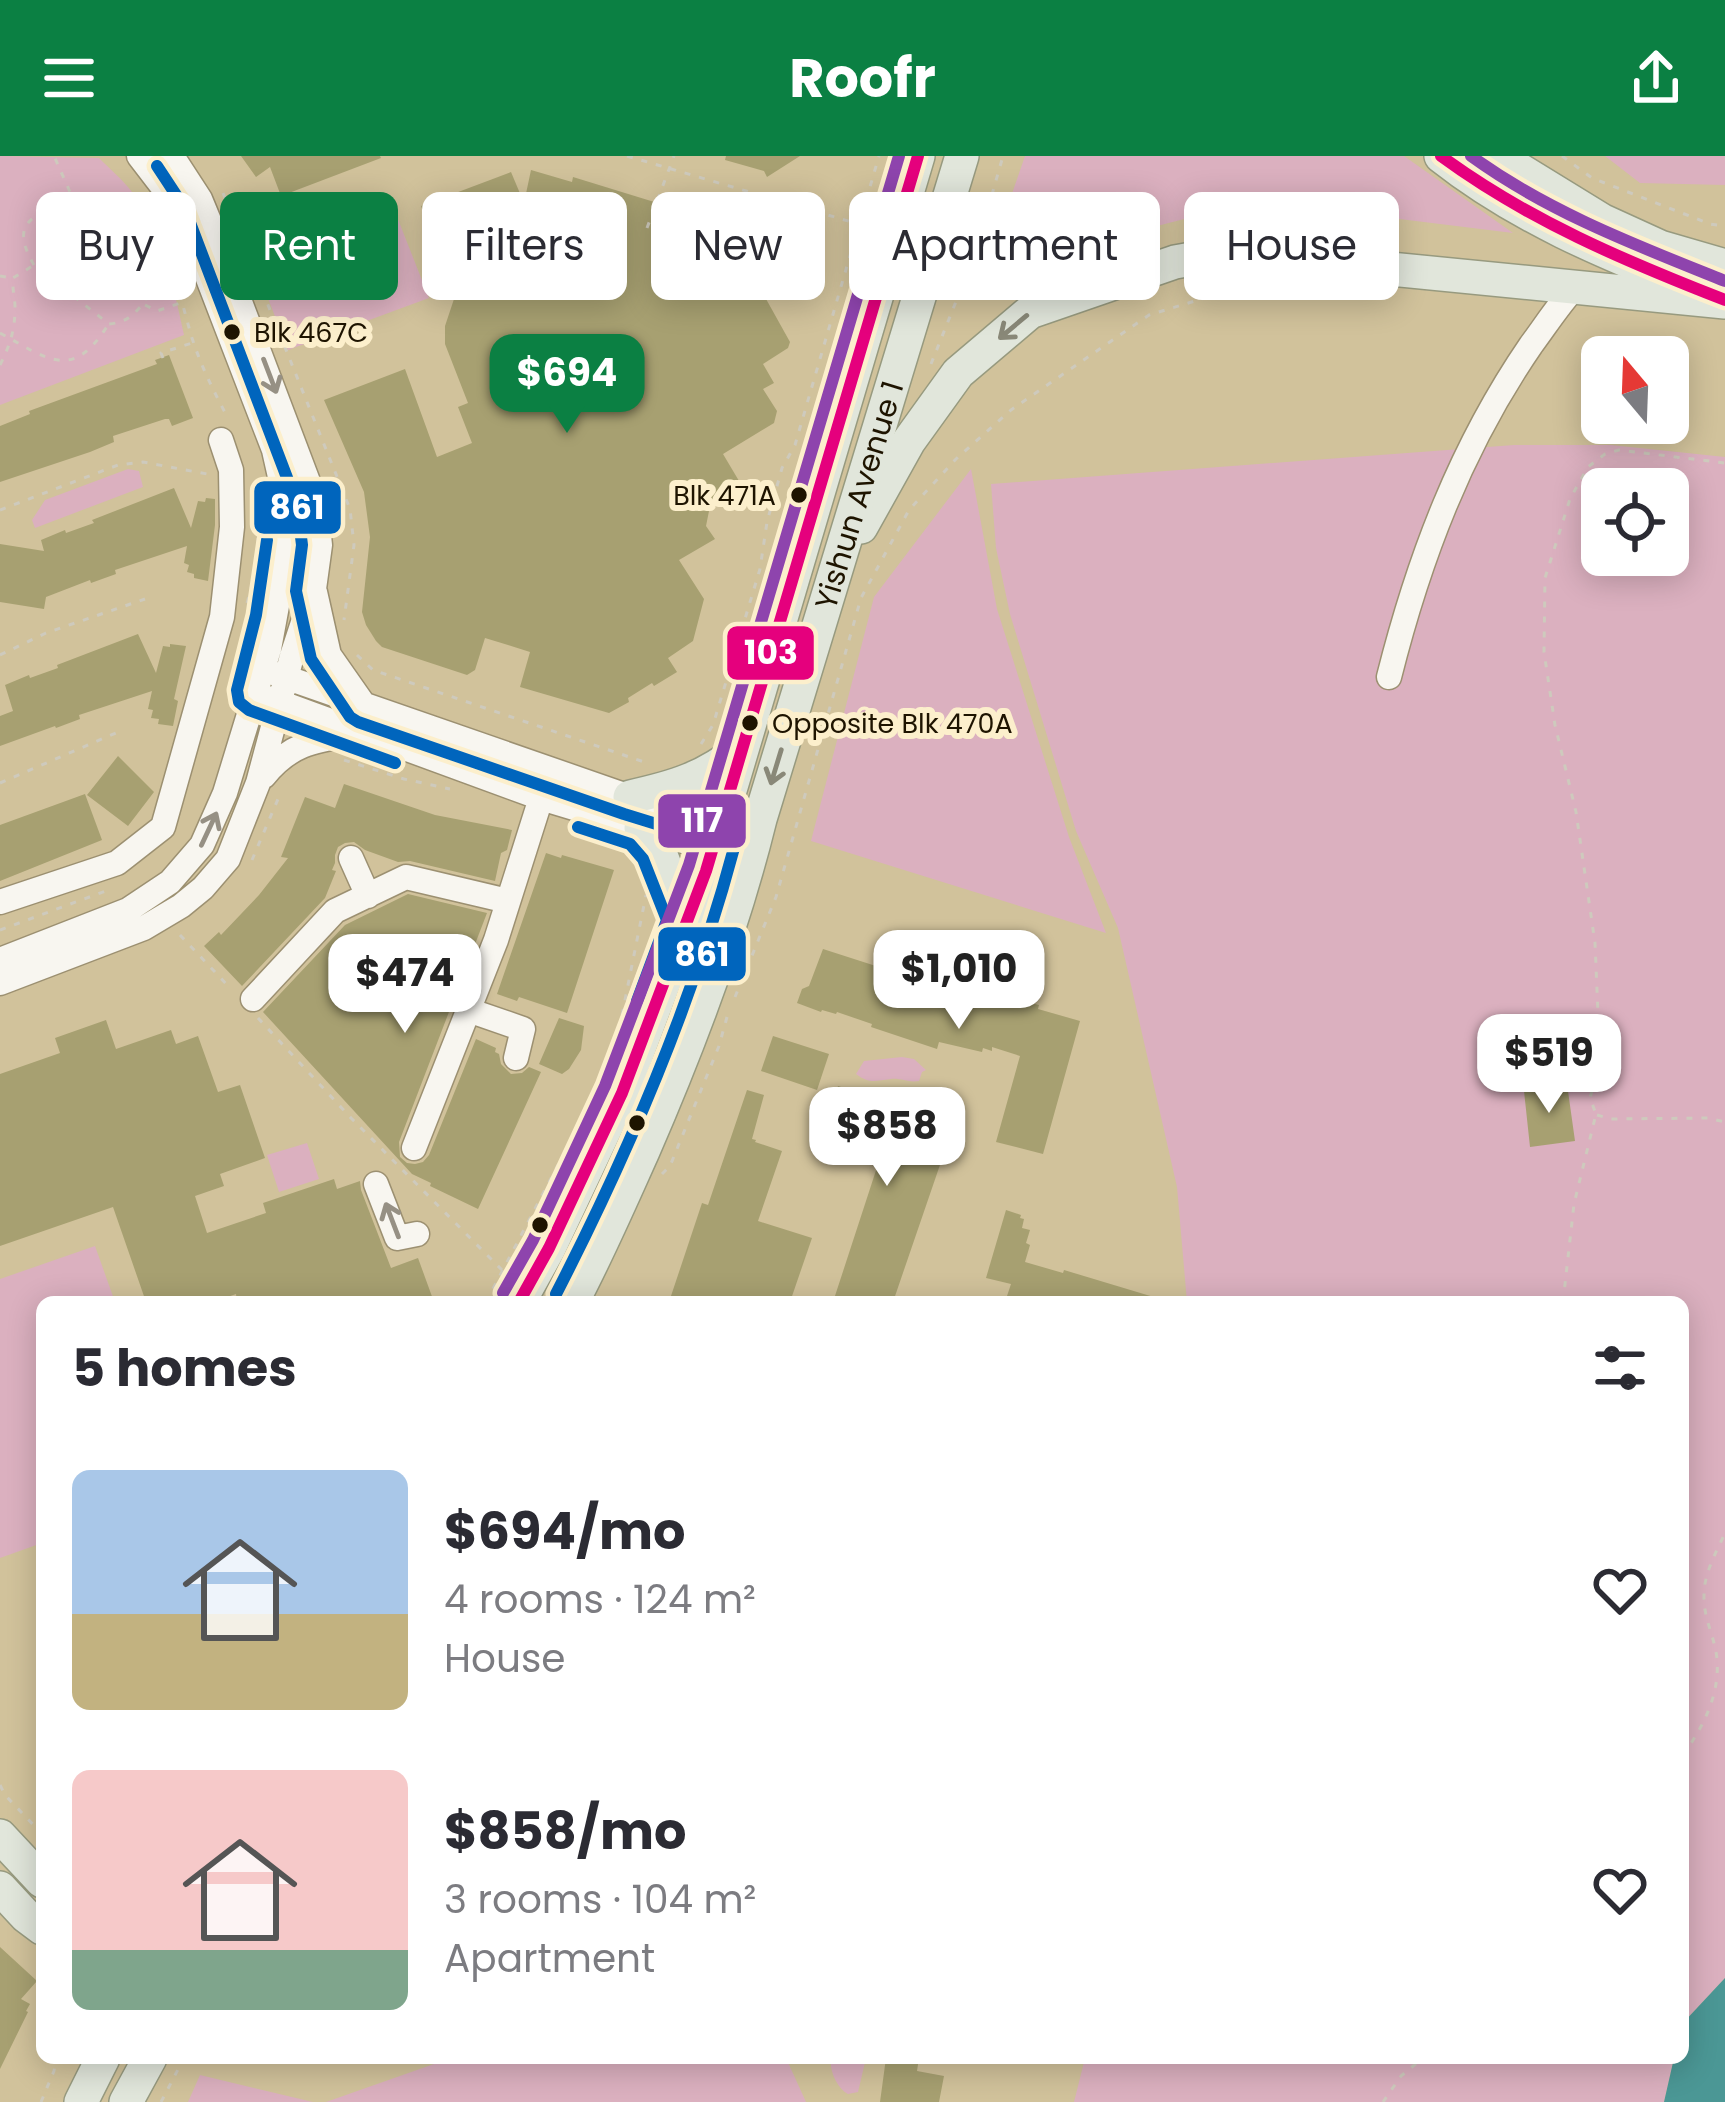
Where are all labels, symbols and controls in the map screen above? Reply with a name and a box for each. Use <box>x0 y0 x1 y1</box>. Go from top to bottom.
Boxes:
text: Roofr <box>789 40 936 116</box>
icon: menu <box>36 45 102 111</box>
icon: share <box>1623 45 1689 111</box>
chip: Buy <box>36 192 196 300</box>
chip: Rent <box>220 192 398 300</box>
chip: Filters <box>422 192 627 300</box>
chip: New <box>651 192 825 300</box>
chip: Apartment <box>849 192 1160 300</box>
chip: House <box>1184 192 1399 300</box>
one-way arrow <box>998 312 1029 340</box>
place label: Blk 467C <box>254 314 368 351</box>
marker: Blk 467C <box>221 321 243 343</box>
pin: $694 <box>496 334 638 436</box>
north arrow <box>1581 336 1689 444</box>
map controls <box>1581 336 1689 576</box>
text: $694 <box>517 345 617 400</box>
one-way arrow <box>261 357 282 394</box>
street label: Yishun Avenue 1 <box>804 376 914 614</box>
button: locate <box>1581 468 1689 576</box>
place label: Blk 471A <box>673 477 776 514</box>
line badge: 861 <box>252 479 343 536</box>
text: 861 <box>270 484 324 531</box>
marker: Blk 471A <box>788 484 810 506</box>
line badge: 103 <box>725 624 816 682</box>
text: 103 <box>744 629 798 676</box>
place label: Opposite Blk 470A <box>772 705 1013 742</box>
marker: Opposite Blk 470A <box>739 712 761 734</box>
one-way arrow <box>763 747 785 785</box>
line badge: 117 <box>656 792 748 850</box>
text: 117 <box>681 797 723 844</box>
one-way arrow <box>199 811 221 847</box>
line badge: 861 <box>656 925 748 983</box>
pin: $1,010 <box>861 930 1057 1032</box>
text: 861 <box>675 931 729 978</box>
pin: $474 <box>334 934 476 1036</box>
text: $1,010 <box>900 941 1018 996</box>
text: $474 <box>355 945 455 1000</box>
pin: $519 <box>1478 1014 1620 1116</box>
text: $519 <box>1504 1025 1594 1080</box>
pin: $858 <box>816 1087 958 1189</box>
text: $858 <box>836 1098 938 1153</box>
unlabelled marker <box>626 1112 648 1134</box>
one-way arrow <box>380 1202 402 1239</box>
unlabelled marker <box>529 1214 551 1236</box>
text: 5 homes <box>72 1332 297 1404</box>
icon: filters <box>1587 1335 1653 1401</box>
text: $694/mo <box>444 1495 686 1567</box>
icon: home <box>168 1518 312 1662</box>
icon: heart <box>1587 1557 1653 1623</box>
text: 4 rooms · 124 m² <box>444 1572 756 1627</box>
text: House <box>444 1631 565 1686</box>
text: $858/mo <box>444 1795 686 1867</box>
icon: home <box>168 1818 312 1962</box>
icon: heart <box>1587 1857 1653 1923</box>
text: 3 rooms · 104 m² <box>444 1872 756 1927</box>
text: Apartment <box>444 1931 655 1986</box>

